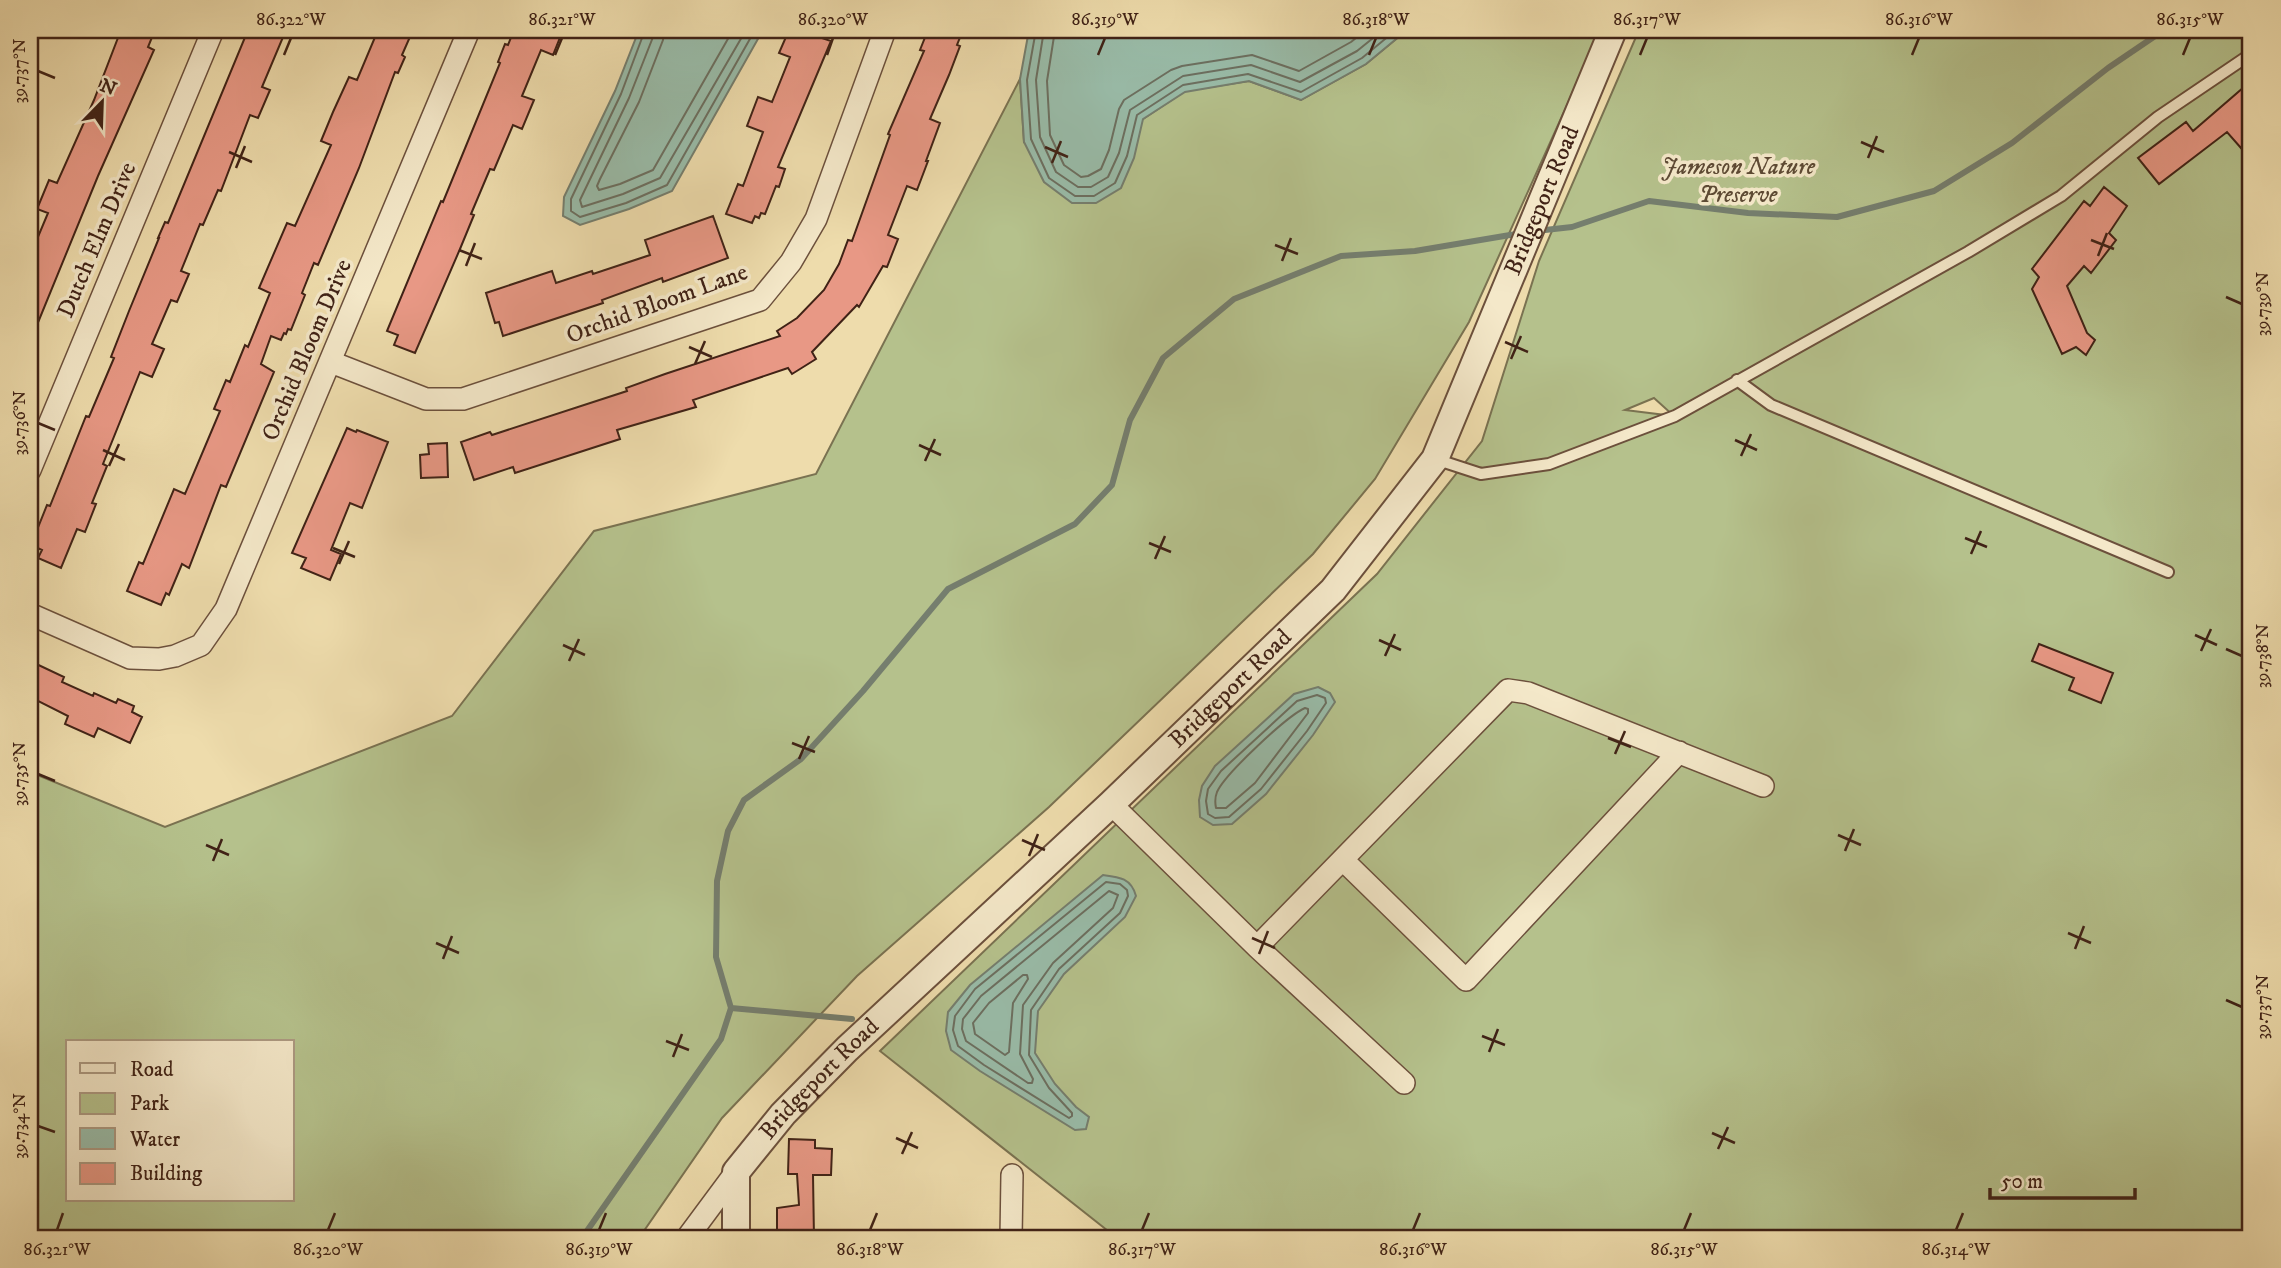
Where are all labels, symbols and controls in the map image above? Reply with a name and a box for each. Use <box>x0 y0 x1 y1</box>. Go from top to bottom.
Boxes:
text: 86.322°W <box>256 9 326 31</box>
text: 86.321°W <box>528 9 596 31</box>
text: 86.320°W <box>798 9 869 31</box>
text: 86.319°W <box>1071 9 1139 31</box>
text: 86.318°W <box>1342 9 1410 31</box>
text: 86.317°W <box>1613 9 1681 31</box>
text: 86.316°W <box>1885 9 1953 31</box>
text: 86.315°W <box>2156 9 2224 31</box>
text: 39.737°N <box>9 38 31 104</box>
north arrow <box>66 66 136 136</box>
text: N <box>96 74 120 102</box>
street label: Bridgeport Road <box>1498 122 1586 280</box>
park label: Jameson Nature Preserve <box>1661 152 1816 210</box>
street label: Dutch Elm Drive <box>51 158 143 322</box>
street label: Orchid Bloom Drive <box>255 255 359 445</box>
street label: Orchid Bloom Lane <box>562 257 752 351</box>
text: 39.739°N <box>2252 271 2274 336</box>
text: 39.736°N <box>9 390 31 456</box>
street label: Bridgeport Road <box>1163 623 1298 755</box>
text: 39.738°N <box>2252 623 2274 688</box>
text: 39.735°N <box>9 741 31 806</box>
text: 39.737°N <box>2252 974 2274 1040</box>
street label: Bridgeport Road <box>753 1012 886 1146</box>
legend <box>66 1040 294 1202</box>
text: Road <box>130 1057 174 1083</box>
text: Park <box>130 1091 170 1117</box>
text: 39.734°N <box>9 1093 31 1159</box>
text: Water <box>129 1127 180 1153</box>
scale bar <box>1990 1156 2136 1200</box>
text: Building <box>130 1161 203 1187</box>
text: 50 m <box>2001 1169 2043 1195</box>
text: 86.321°W <box>23 1239 91 1261</box>
text: 86.320°W <box>293 1239 364 1261</box>
text: 86.319°W <box>565 1239 633 1261</box>
text: 86.318°W <box>836 1239 904 1261</box>
text: 86.317°W <box>1108 1239 1176 1261</box>
text: 86.316°W <box>1379 1239 1447 1261</box>
text: 86.315°W <box>1650 1239 1718 1261</box>
text: 86.314°W <box>1922 1239 1991 1261</box>

